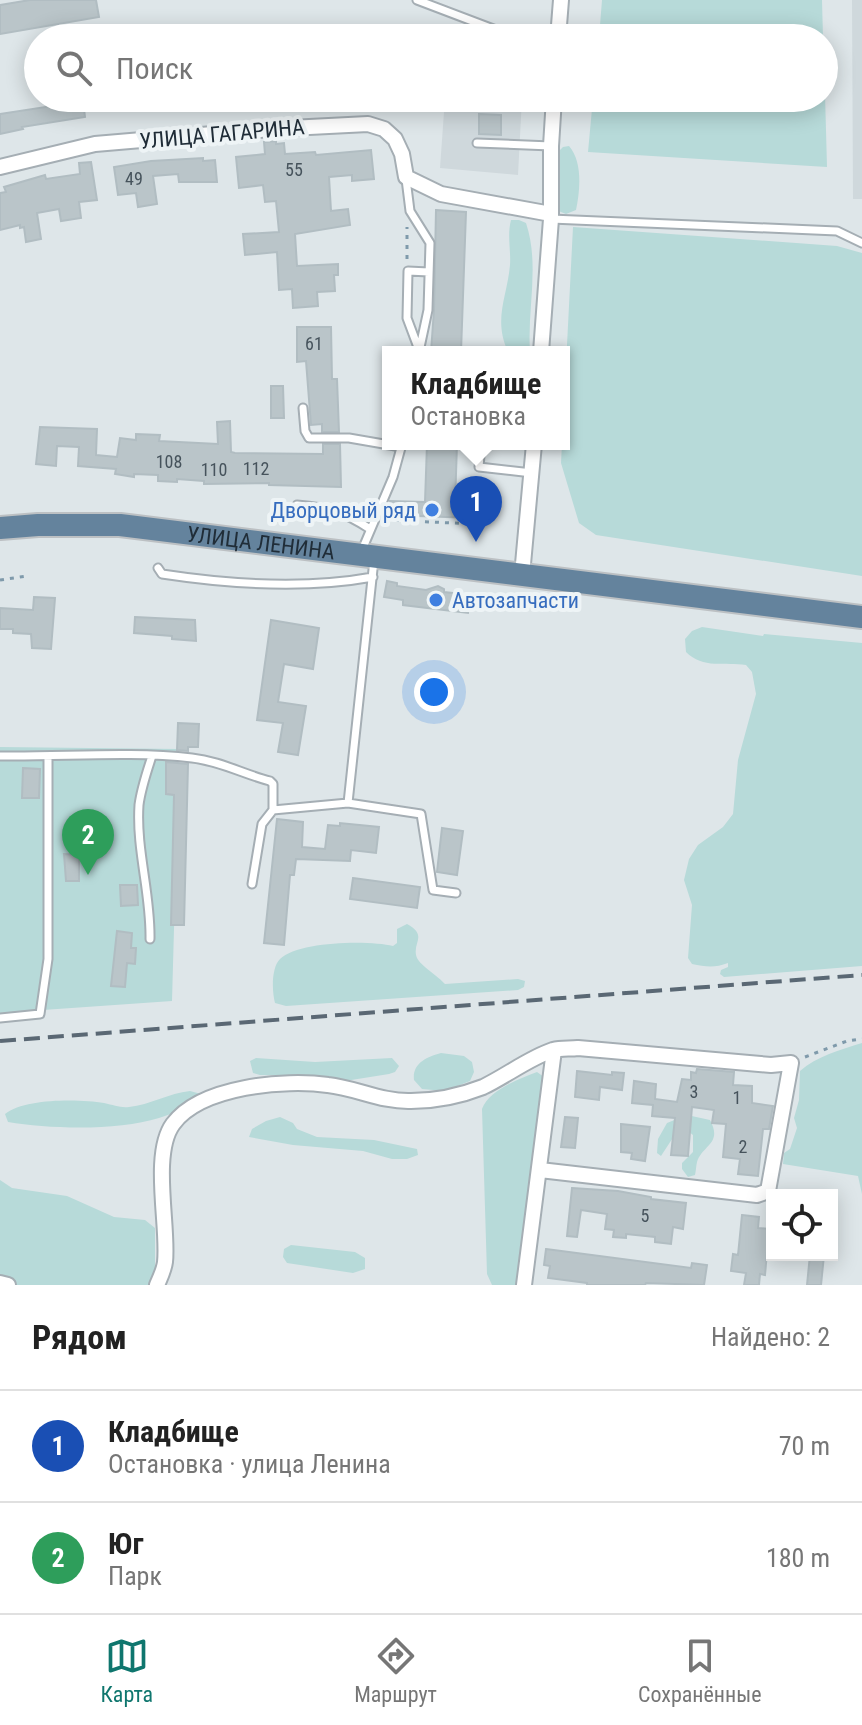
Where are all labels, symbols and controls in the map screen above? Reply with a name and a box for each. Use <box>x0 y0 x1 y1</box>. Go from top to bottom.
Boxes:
search box <box>24 24 838 112</box>
icon: search <box>52 46 96 90</box>
text: Поиск <box>116 51 193 86</box>
street label: УЛИЦА ГАГАРИНА <box>138 114 306 154</box>
house number: 55 <box>285 159 303 180</box>
house number: 49 <box>125 168 143 189</box>
house number: 61 <box>305 333 323 354</box>
popup <box>382 346 570 450</box>
text: Кладбище <box>411 366 541 401</box>
text: Остановка <box>411 401 526 431</box>
house number: 108 <box>156 451 182 472</box>
house number: 112 <box>243 458 269 479</box>
house number: 110 <box>201 459 227 480</box>
pin: 1 <box>450 476 502 542</box>
place label: Дворцовый ряд <box>270 498 416 523</box>
marker: Дворцовый ряд <box>423 501 441 519</box>
street label: УЛИЦА ЛЕНИНА <box>185 521 337 564</box>
place label: Автозапчасти <box>452 588 579 613</box>
marker: Автозапчасти <box>427 591 445 609</box>
your location <box>414 672 454 712</box>
pin: 2 <box>62 809 114 875</box>
house number: 3 <box>690 1081 698 1102</box>
house number: 1 <box>733 1087 741 1108</box>
house number: 2 <box>739 1136 748 1157</box>
map controls <box>766 1189 838 1261</box>
button: locate <box>766 1189 838 1261</box>
house number: 5 <box>641 1205 650 1226</box>
text: Рядом <box>32 1317 127 1357</box>
text: Найдено: 2 <box>711 1322 830 1352</box>
text: Кладбище <box>108 1414 239 1449</box>
text: 1 <box>51 1431 65 1461</box>
text: 70 m <box>779 1431 830 1461</box>
text: Остановка · улица Ленина <box>108 1449 391 1479</box>
text: Юг <box>108 1526 144 1561</box>
text: 2 <box>51 1543 65 1573</box>
text: 180 m <box>766 1543 830 1573</box>
text: Парк <box>108 1561 162 1591</box>
tab: Карта <box>101 1634 153 1707</box>
tab: Маршрут <box>354 1634 437 1707</box>
tab: Сохранённые <box>638 1634 761 1707</box>

